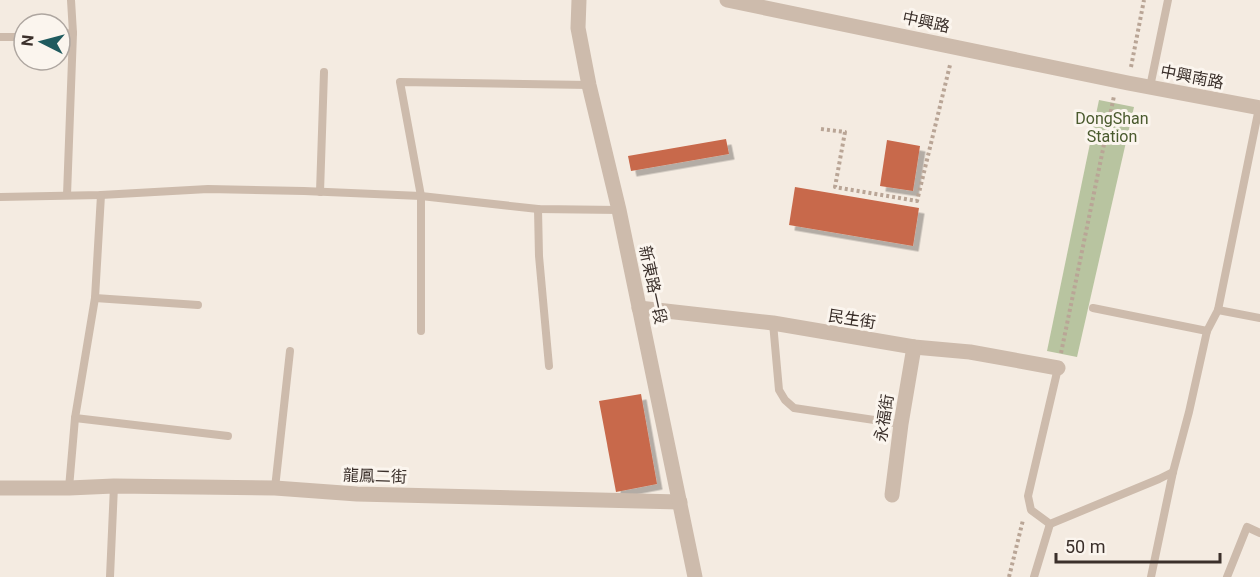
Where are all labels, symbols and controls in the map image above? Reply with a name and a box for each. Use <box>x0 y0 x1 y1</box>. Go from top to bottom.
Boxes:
street label: 中興路 <box>901 8 951 36</box>
north arrow <box>12 12 72 72</box>
text: N <box>18 34 38 47</box>
street label: 中興南路 <box>1159 62 1225 92</box>
park label: DongShan Station <box>1075 109 1149 146</box>
street label: 新東路一段 <box>635 244 671 326</box>
street label: 民生街 <box>827 306 877 332</box>
street label: 永福街 <box>871 393 897 443</box>
street label: 龍鳳二街 <box>343 465 407 487</box>
scale bar <box>1056 526 1220 564</box>
text: 50 m <box>1065 536 1105 557</box>

